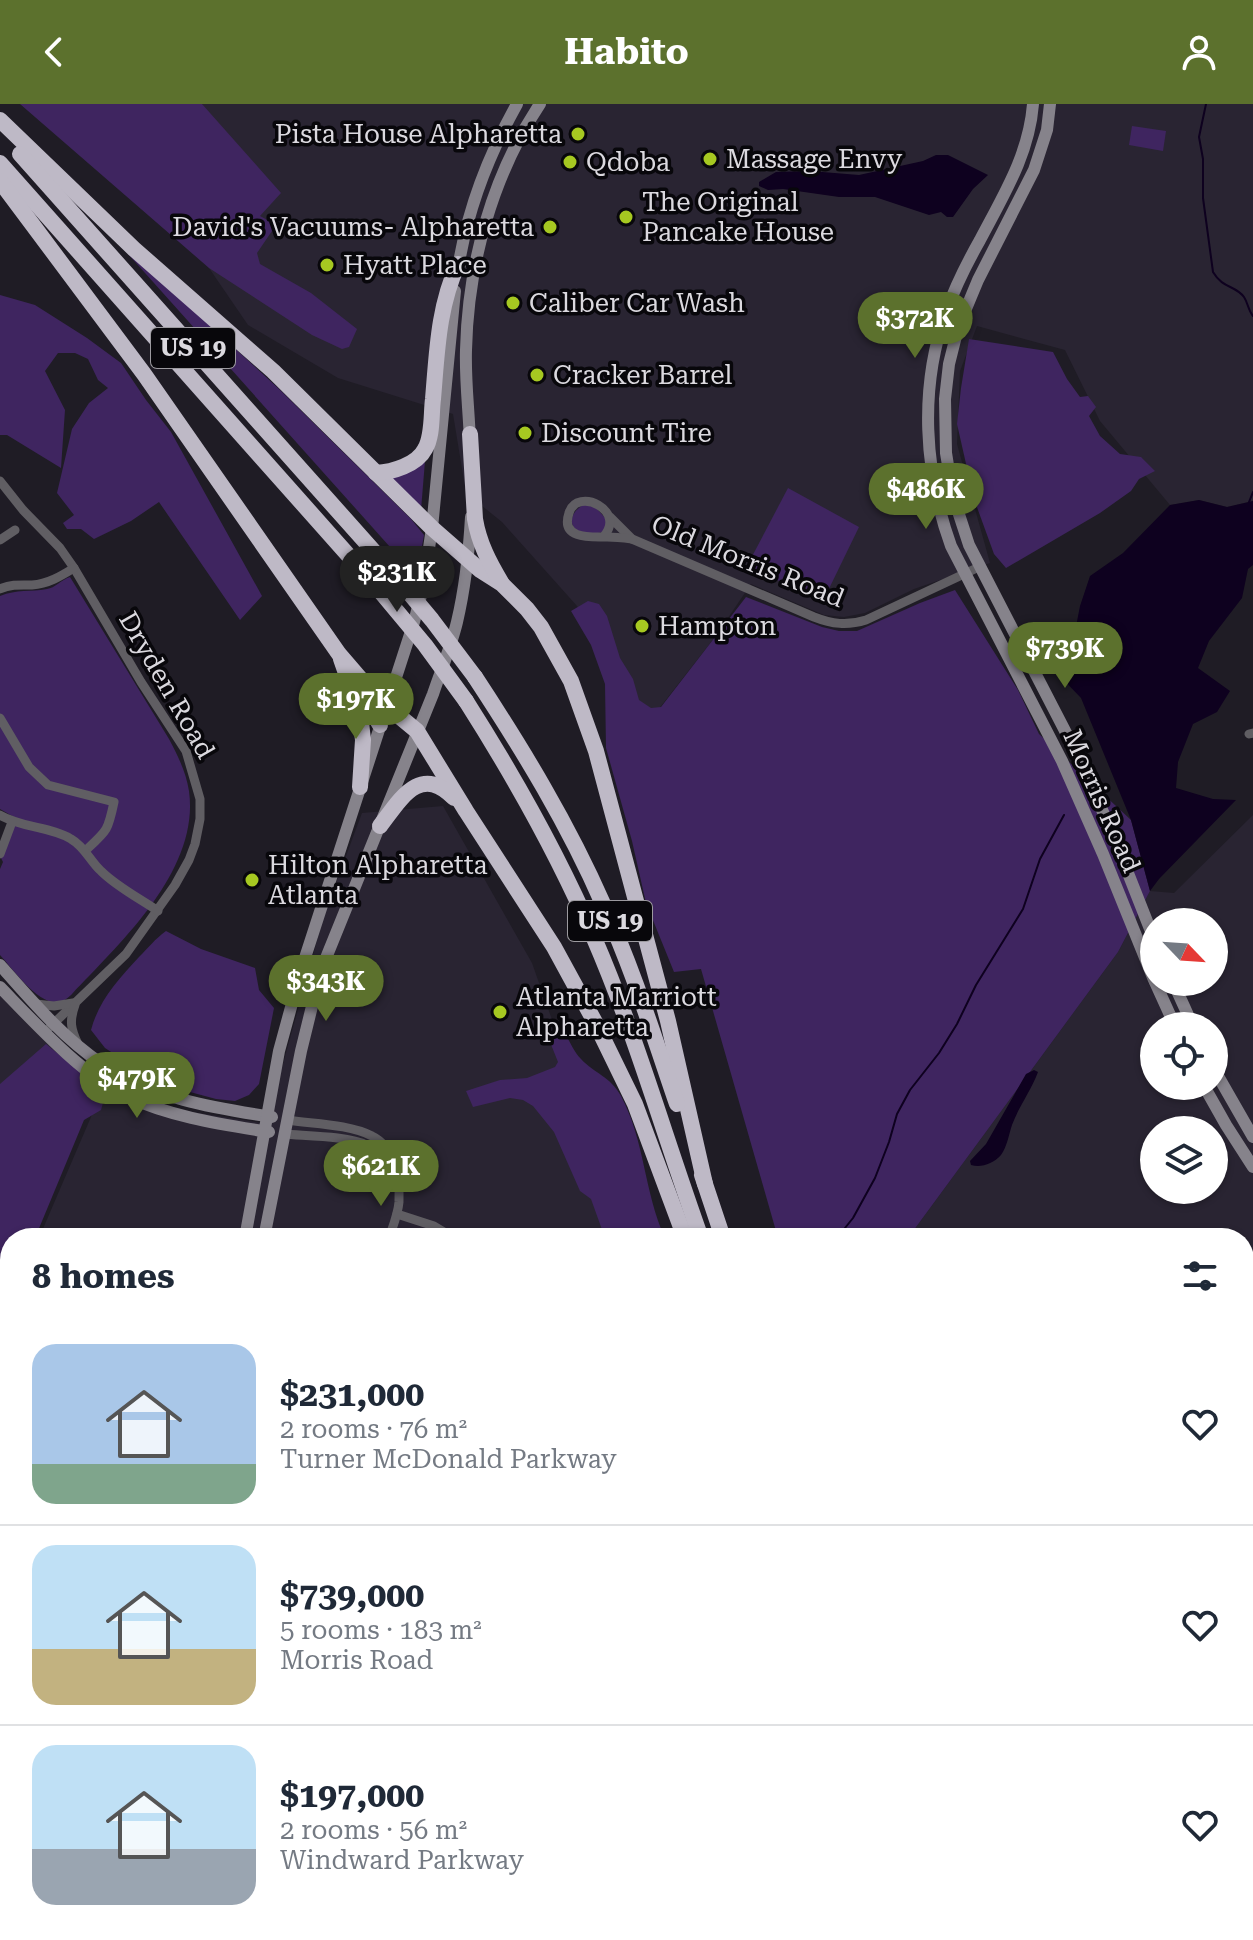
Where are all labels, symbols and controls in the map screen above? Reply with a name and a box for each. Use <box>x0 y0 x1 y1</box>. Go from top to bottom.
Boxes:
icon: back <box>32 30 76 74</box>
icon: person <box>1177 30 1221 74</box>
text: Habito <box>564 31 689 73</box>
place label: Pista House Alpharetta <box>275 119 562 149</box>
marker: Pista House Alpharetta <box>569 125 587 143</box>
place label: Massage Envy <box>726 144 903 174</box>
place label: Qdoba <box>586 147 670 177</box>
marker: Massage Envy <box>701 150 719 168</box>
marker: Qdoba <box>561 153 579 171</box>
place label: The Original Pancake House <box>642 187 834 247</box>
marker: The Original Pancake House <box>617 208 635 226</box>
place label: David's Vacuums- Alpharetta <box>172 212 534 242</box>
marker: David's Vacuums- Alpharetta <box>541 218 559 236</box>
place label: Hyatt Place <box>343 250 487 280</box>
marker: Hyatt Place <box>318 256 336 274</box>
place label: Caliber Car Wash <box>529 288 745 318</box>
pin: $372K <box>859 292 971 360</box>
marker: Caliber Car Wash <box>504 294 522 312</box>
text: $372K <box>876 303 954 333</box>
road number: US 19 <box>151 328 235 368</box>
place label: Cracker Barrel <box>553 360 732 390</box>
marker: Cracker Barrel <box>528 366 546 384</box>
place label: Discount Tire <box>541 418 712 448</box>
marker: Discount Tire <box>516 424 534 442</box>
pin: $486K <box>870 463 982 531</box>
text: $486K <box>887 474 965 504</box>
street label: Old Morris Road <box>647 509 849 613</box>
pin: $231K <box>341 546 453 614</box>
text: $231K <box>358 557 436 587</box>
street label: Dryden Road <box>113 606 221 764</box>
place label: Hampton <box>658 611 777 641</box>
marker: Hampton <box>633 617 651 635</box>
pin: $739K <box>1009 622 1121 690</box>
text: $739K <box>1026 633 1104 663</box>
pin: $197K <box>300 673 412 741</box>
text: $197K <box>317 684 395 714</box>
street label: Morris Road <box>1057 725 1147 877</box>
place label: Hilton Alpharetta Atlanta <box>268 850 488 910</box>
marker: Hilton Alpharetta Atlanta <box>243 871 261 889</box>
road number: US 19 <box>568 901 652 941</box>
north arrow <box>1140 908 1228 996</box>
map controls <box>1140 908 1228 1204</box>
pin: $343K <box>270 955 382 1023</box>
text: $343K <box>287 966 365 996</box>
place label: Atlanta Marriott Alpharetta <box>516 982 717 1042</box>
marker: Atlanta Marriott Alpharetta <box>491 1003 509 1021</box>
button: locate <box>1140 1012 1228 1100</box>
pin: $479K <box>81 1052 193 1120</box>
text: $479K <box>98 1063 176 1093</box>
button: layers <box>1140 1116 1228 1204</box>
pin: $621K <box>325 1140 437 1208</box>
text: $621K <box>342 1151 420 1181</box>
icon: filters <box>1178 1254 1222 1298</box>
text: 8 homes <box>32 1256 175 1296</box>
text: $231,000 <box>280 1374 424 1414</box>
icon: home <box>96 1376 192 1472</box>
icon: heart <box>1178 1402 1222 1446</box>
text: 2 rooms · 76 m² <box>280 1414 467 1444</box>
text: Turner McDonald Parkway <box>280 1444 617 1474</box>
text: $739,000 <box>280 1575 424 1615</box>
icon: home <box>96 1577 192 1673</box>
icon: heart <box>1178 1603 1222 1647</box>
text: 5 rooms · 183 m² <box>280 1615 482 1645</box>
text: Morris Road <box>280 1645 433 1675</box>
text: $197,000 <box>280 1775 424 1815</box>
icon: home <box>96 1777 192 1873</box>
icon: heart <box>1178 1803 1222 1847</box>
text: 2 rooms · 56 m² <box>280 1815 467 1845</box>
text: Windward Parkway <box>280 1845 524 1875</box>

